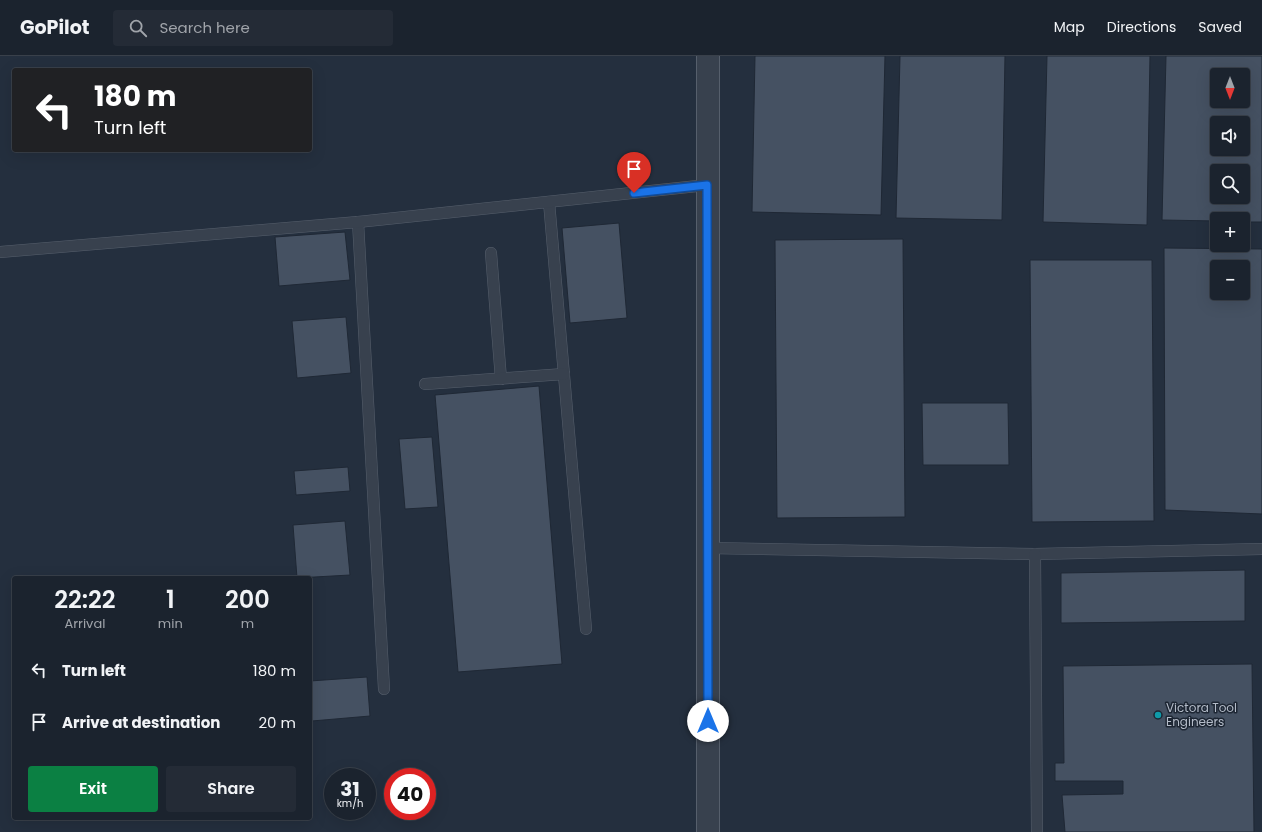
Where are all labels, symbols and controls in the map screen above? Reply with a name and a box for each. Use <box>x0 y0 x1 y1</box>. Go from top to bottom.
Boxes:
search box <box>113 10 393 46</box>
text: GoPilot <box>20 14 89 41</box>
icon: search <box>127 17 149 39</box>
text: Search here <box>159 17 250 38</box>
text: Map <box>1054 17 1085 37</box>
text: Directions <box>1107 17 1176 37</box>
text: Saved <box>1198 17 1242 37</box>
north arrow <box>1210 68 1250 108</box>
map controls <box>1210 68 1250 300</box>
text: 180 m <box>94 77 177 116</box>
icon: left <box>28 84 80 136</box>
text: Turn left <box>94 115 166 140</box>
button: sound <box>1210 116 1250 156</box>
pin <box>617 152 651 193</box>
icon: arrive <box>623 158 645 180</box>
button: search <box>1210 164 1250 204</box>
button: + <box>1210 212 1250 252</box>
button: − <box>1210 260 1250 300</box>
text: 22:22 <box>54 583 116 616</box>
text: 1 <box>166 583 175 616</box>
text: 200 <box>225 583 270 616</box>
text: Arrival <box>64 614 105 633</box>
text: min <box>158 614 183 633</box>
text: m <box>241 614 254 633</box>
icon: left <box>28 659 50 681</box>
text: Turn left <box>62 660 126 681</box>
text: 180 m <box>253 660 296 681</box>
place label: Victora Tool Engineers <box>1166 699 1237 730</box>
position arrow <box>687 700 729 742</box>
marker: Victora Tool Engineers <box>1153 710 1163 720</box>
icon: arrive <box>28 711 50 733</box>
text: Arrive at destination <box>62 712 220 733</box>
text: 20 m <box>258 712 296 733</box>
button: Exit <box>28 766 158 812</box>
button: Share <box>166 766 296 812</box>
speed limit sign: 40 <box>384 768 436 820</box>
text: 31 <box>340 775 360 803</box>
text: km/h <box>337 796 363 811</box>

